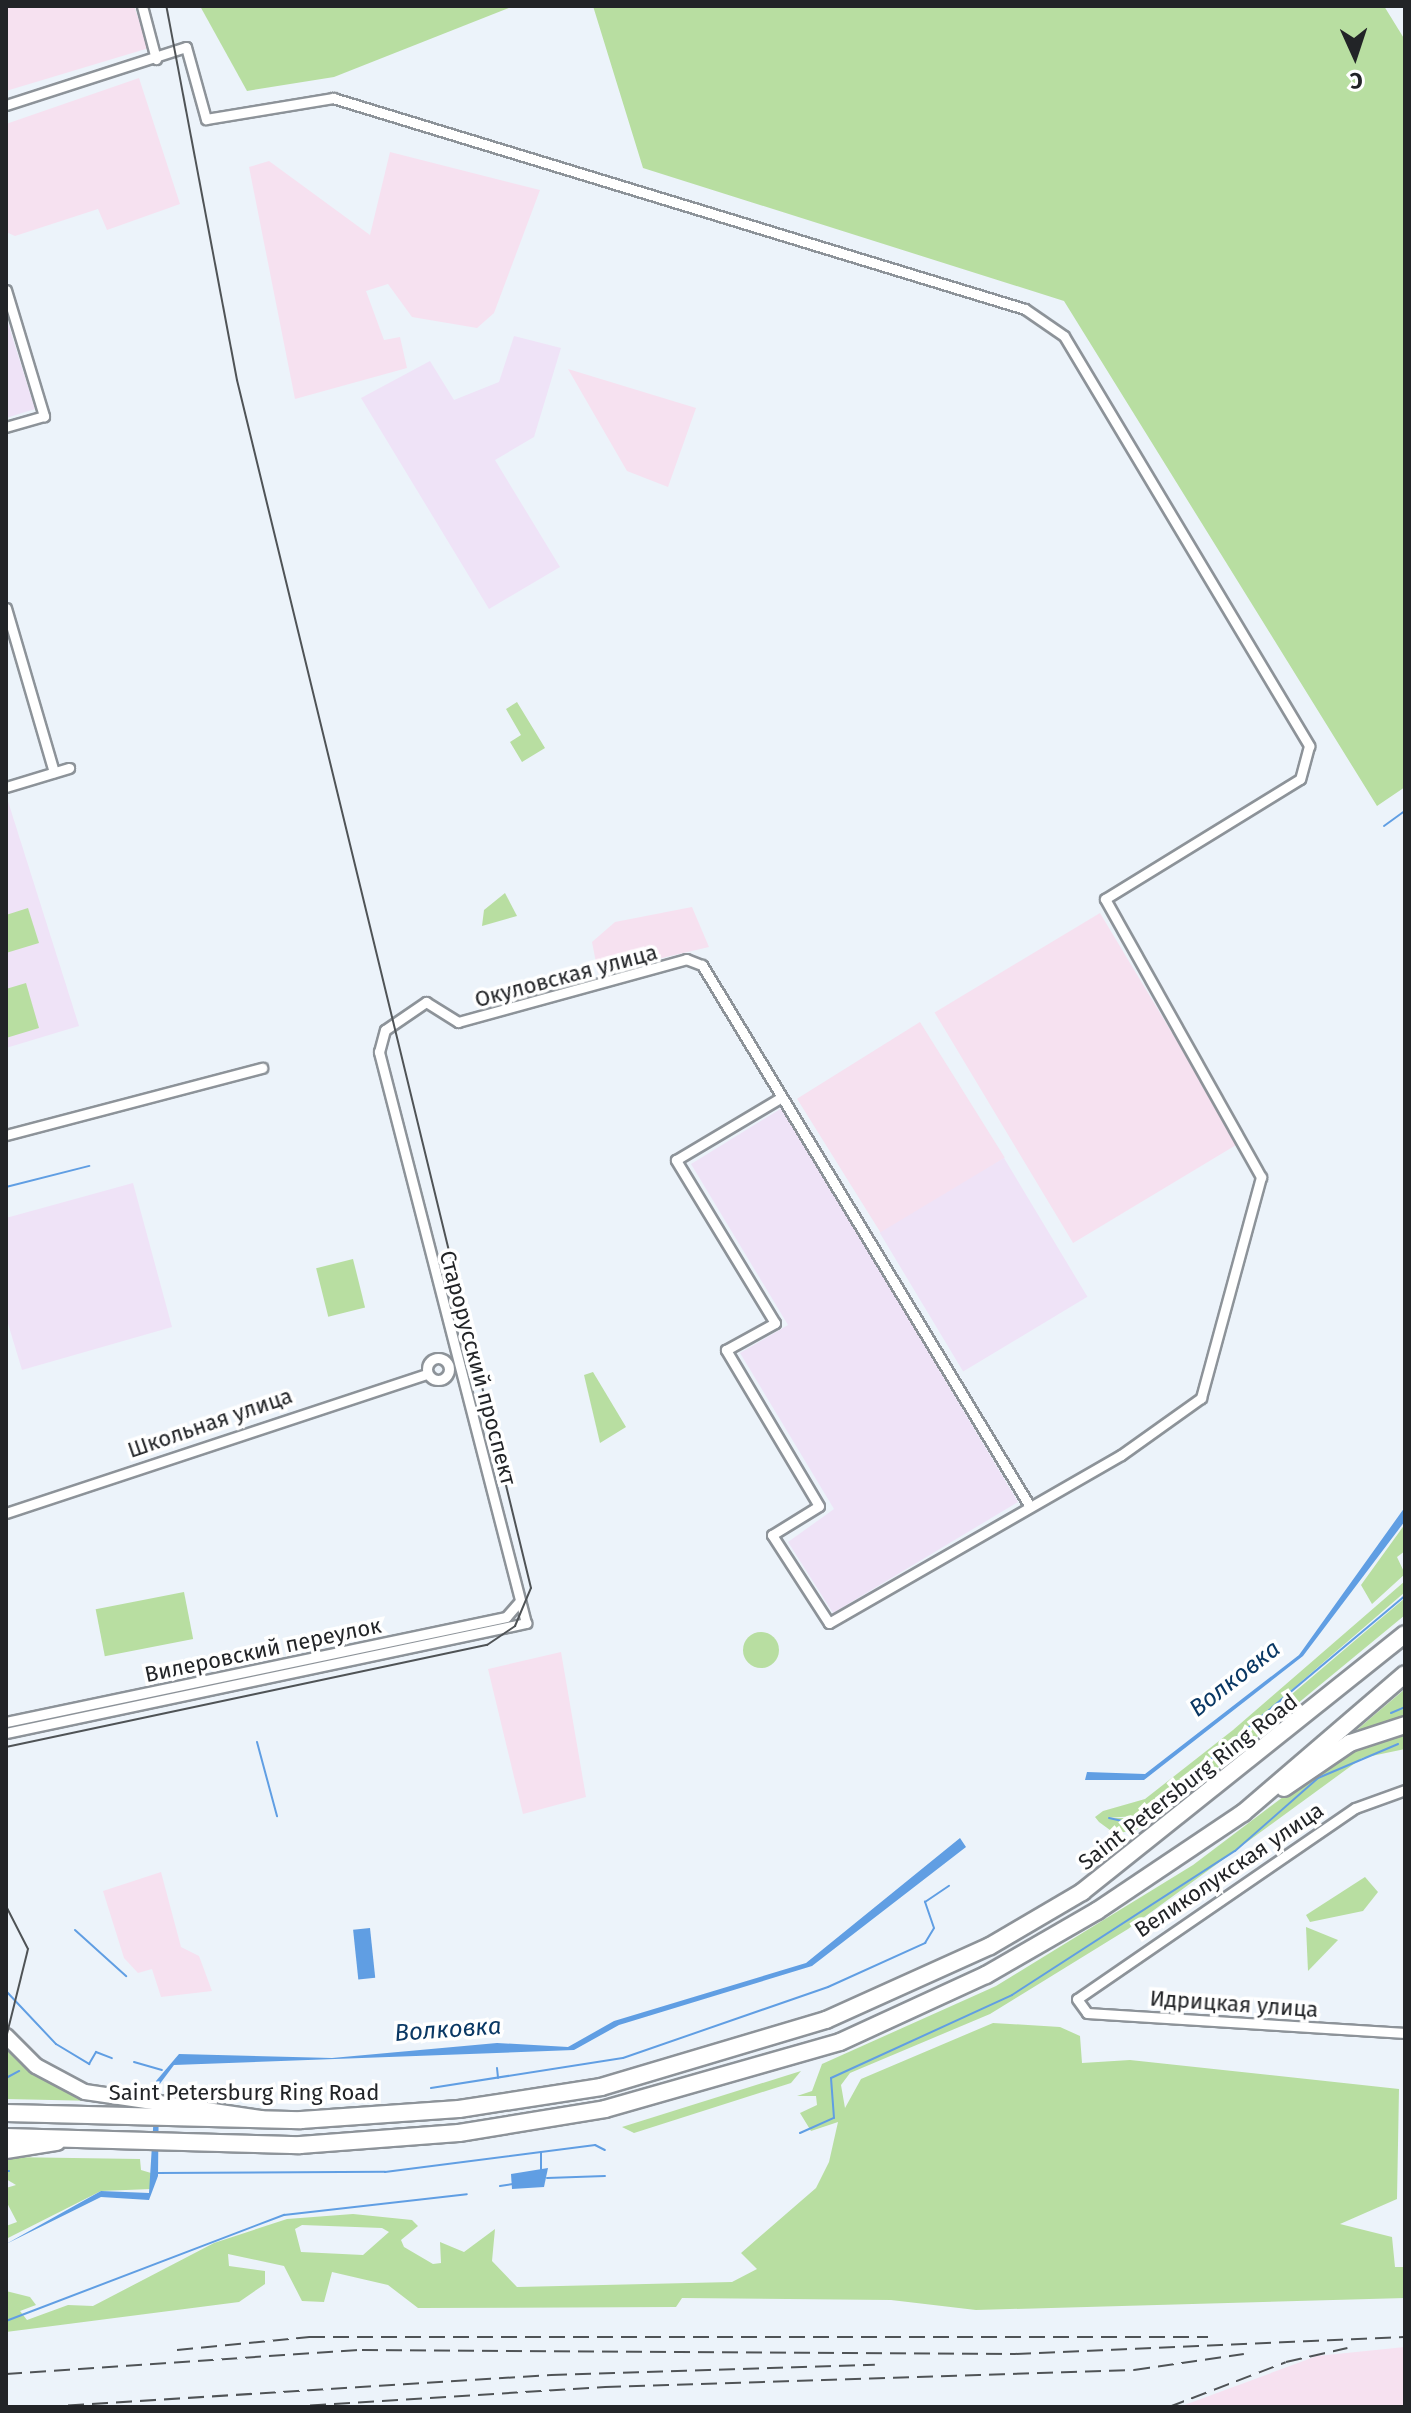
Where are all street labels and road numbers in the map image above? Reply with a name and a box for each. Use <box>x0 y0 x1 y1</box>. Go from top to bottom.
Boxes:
street label: Окуловская улица <box>472 939 660 1013</box>
street label: Старорусский проспект <box>434 1248 522 1488</box>
street label: Школьная улица <box>124 1382 296 1464</box>
street label: Вилеровский переулок <box>142 1612 384 1688</box>
street label: Saint Petersburg Ring Road <box>1073 1688 1303 1876</box>
street label: Великолукская улица <box>1129 1797 1329 1943</box>
street label: Идрицкая улица <box>1149 1985 1319 2023</box>
street label: Saint Petersburg Ring Road <box>109 2080 379 2106</box>

